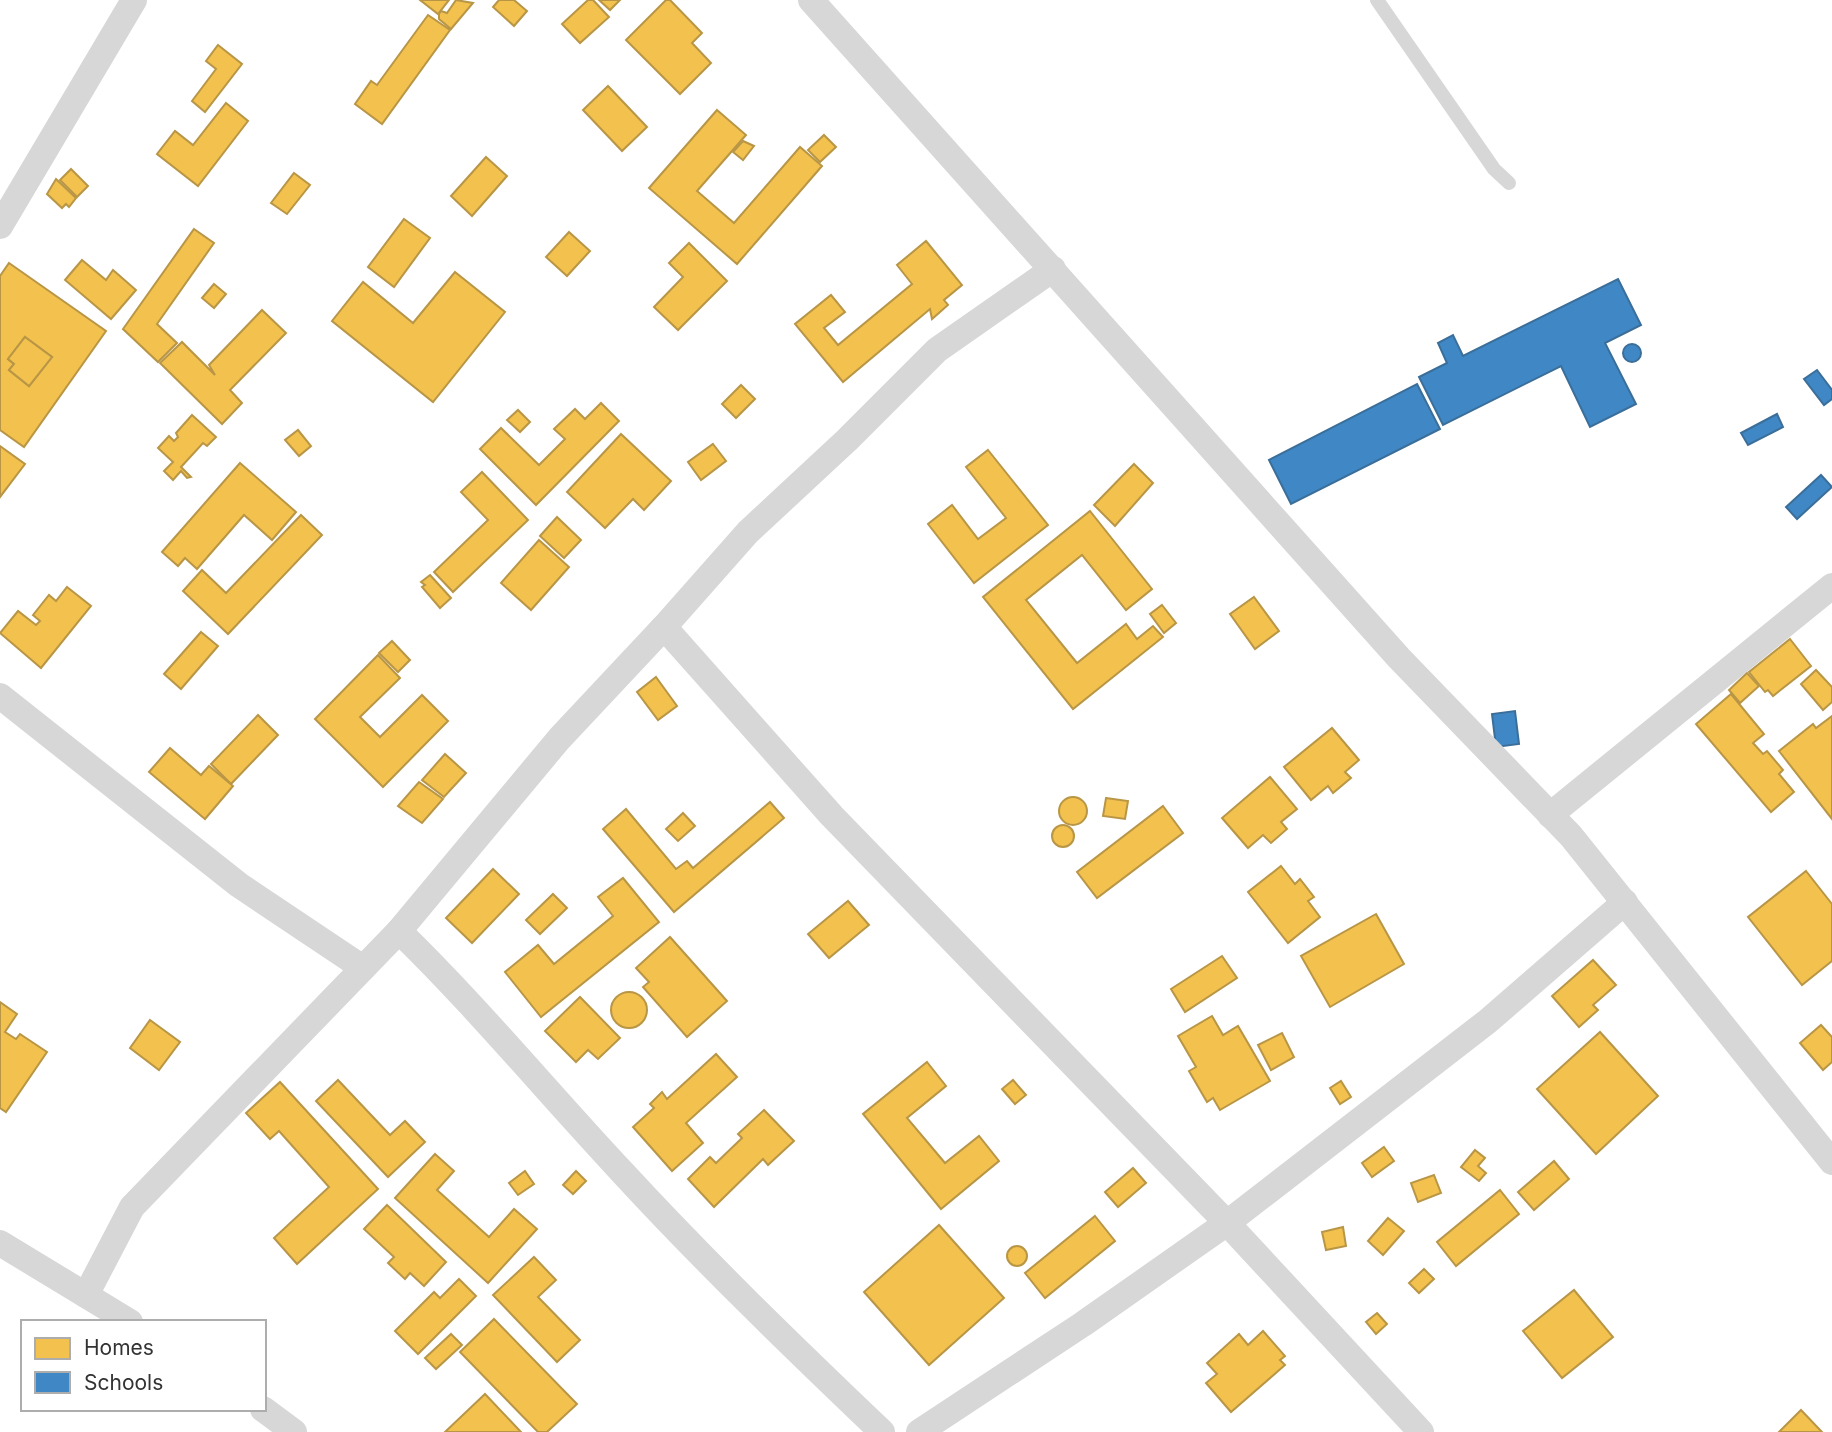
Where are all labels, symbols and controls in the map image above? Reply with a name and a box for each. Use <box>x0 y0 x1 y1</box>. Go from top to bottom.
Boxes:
legend <box>21 1320 266 1411</box>
text: Homes <box>84 1335 154 1360</box>
text: Schools <box>84 1370 163 1395</box>

